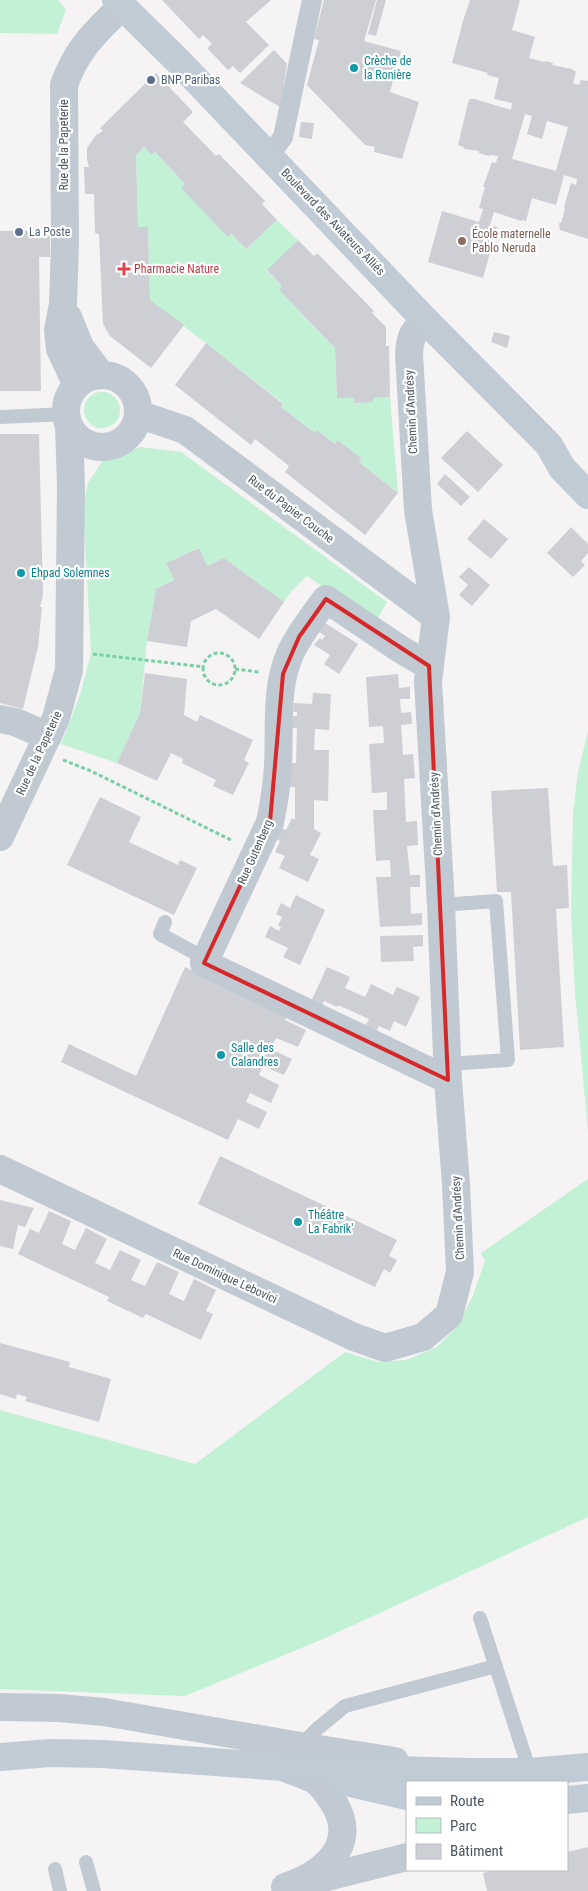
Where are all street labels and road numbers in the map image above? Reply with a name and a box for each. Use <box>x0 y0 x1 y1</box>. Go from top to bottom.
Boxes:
street label: Rue de la Papeterie <box>57 99 71 191</box>
street label: Boulevard des Aviateurs Alliés <box>278 166 388 278</box>
street label: Chemin d'Andrésy <box>402 370 420 454</box>
street label: Rue du Papier Couche <box>245 472 337 546</box>
street label: Rue de la Papeterie <box>13 708 65 797</box>
street label: Chemin d'Andrésy <box>427 772 445 856</box>
street label: Rue Gutenberg <box>234 817 276 887</box>
street label: Chemin d'Andrésy <box>449 1176 467 1260</box>
street label: Rue Dominique Lebovici <box>171 1246 279 1306</box>

